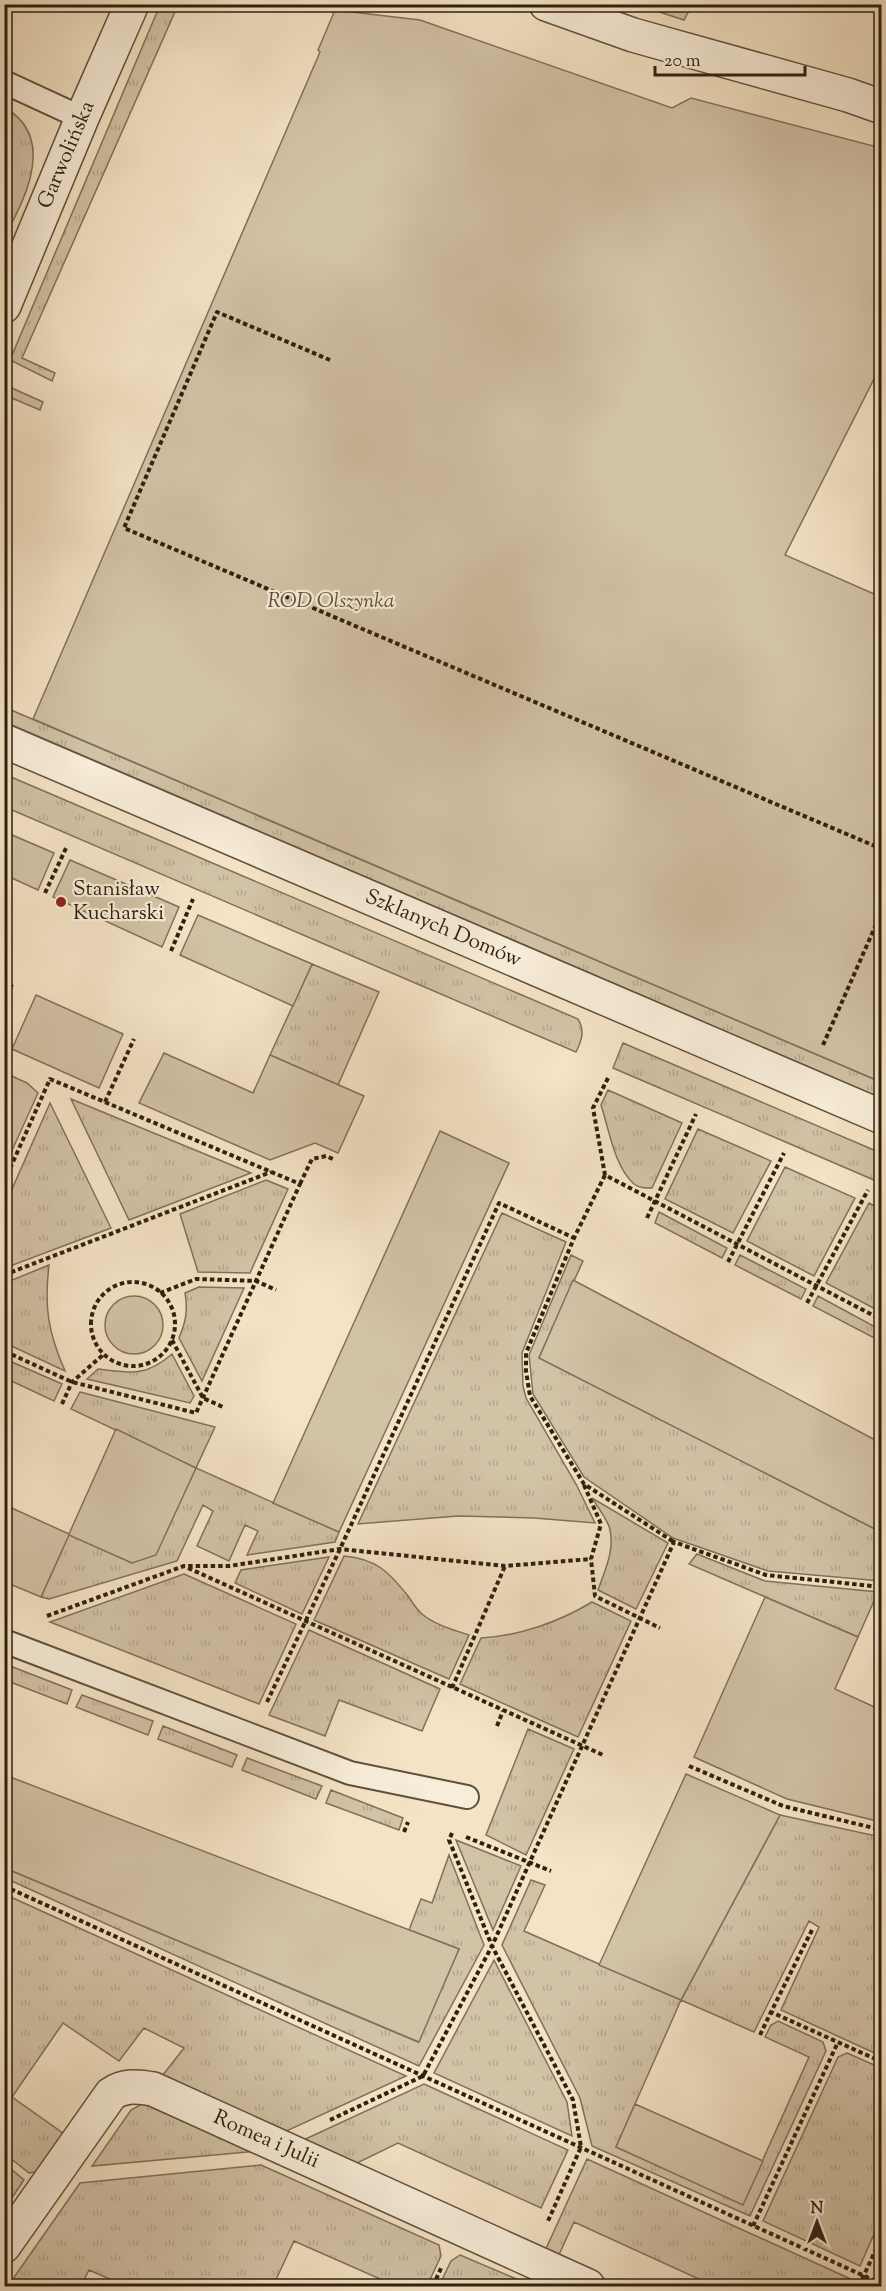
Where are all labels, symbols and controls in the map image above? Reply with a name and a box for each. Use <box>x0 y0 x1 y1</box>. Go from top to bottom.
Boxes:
scale bar <box>655 39 805 77</box>
text: 20 m <box>664 49 701 75</box>
street label: Garwolińska <box>31 96 103 214</box>
park label: ROD Olszynka <box>267 587 395 617</box>
place label: Stanisław Kucharski <box>73 875 164 929</box>
street label: Szklanych Domów <box>360 882 526 976</box>
marker: Stanisław Kucharski <box>54 895 68 909</box>
street label: Romea i Julii <box>208 2103 324 2177</box>
north arrow <box>787 2192 847 2252</box>
text: N <box>811 2198 824 2221</box>

